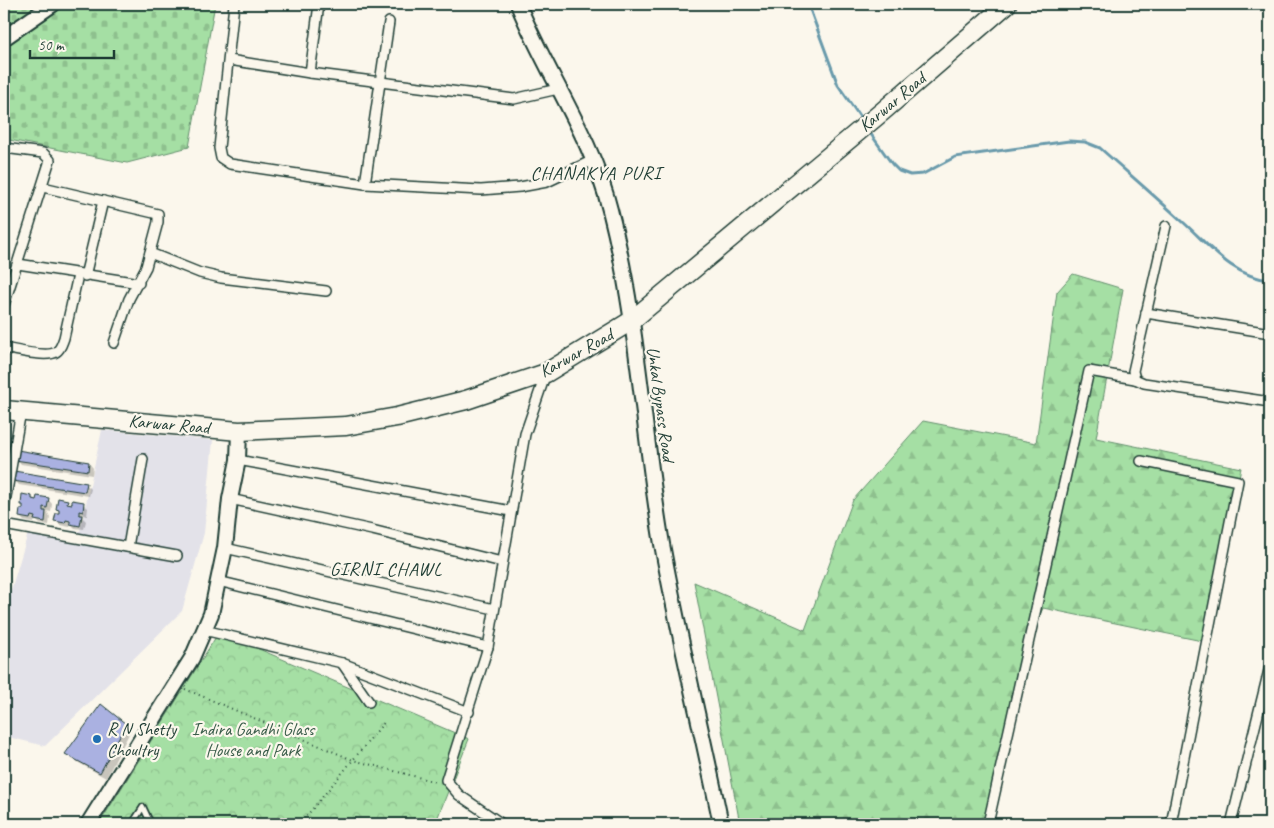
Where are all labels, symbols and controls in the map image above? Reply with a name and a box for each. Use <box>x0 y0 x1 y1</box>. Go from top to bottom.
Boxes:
scale bar <box>30 28 114 60</box>
text: 50 m <box>38 36 65 55</box>
street label: Karwar Road <box>854 66 932 136</box>
district label: CHANAKYA PURI <box>530 161 665 185</box>
street label: Karwar Road <box>535 322 619 382</box>
street label: Unkal Bypass Road <box>642 345 680 466</box>
street label: Karwar Road <box>128 410 213 439</box>
district label: GIRNI CHAWL <box>330 557 442 581</box>
place label: R N Shetty Choultry <box>107 718 178 761</box>
park label: Indira Gandhi Glass House and Park <box>192 718 316 761</box>
marker: R N Shetty Choultry <box>91 733 103 745</box>

